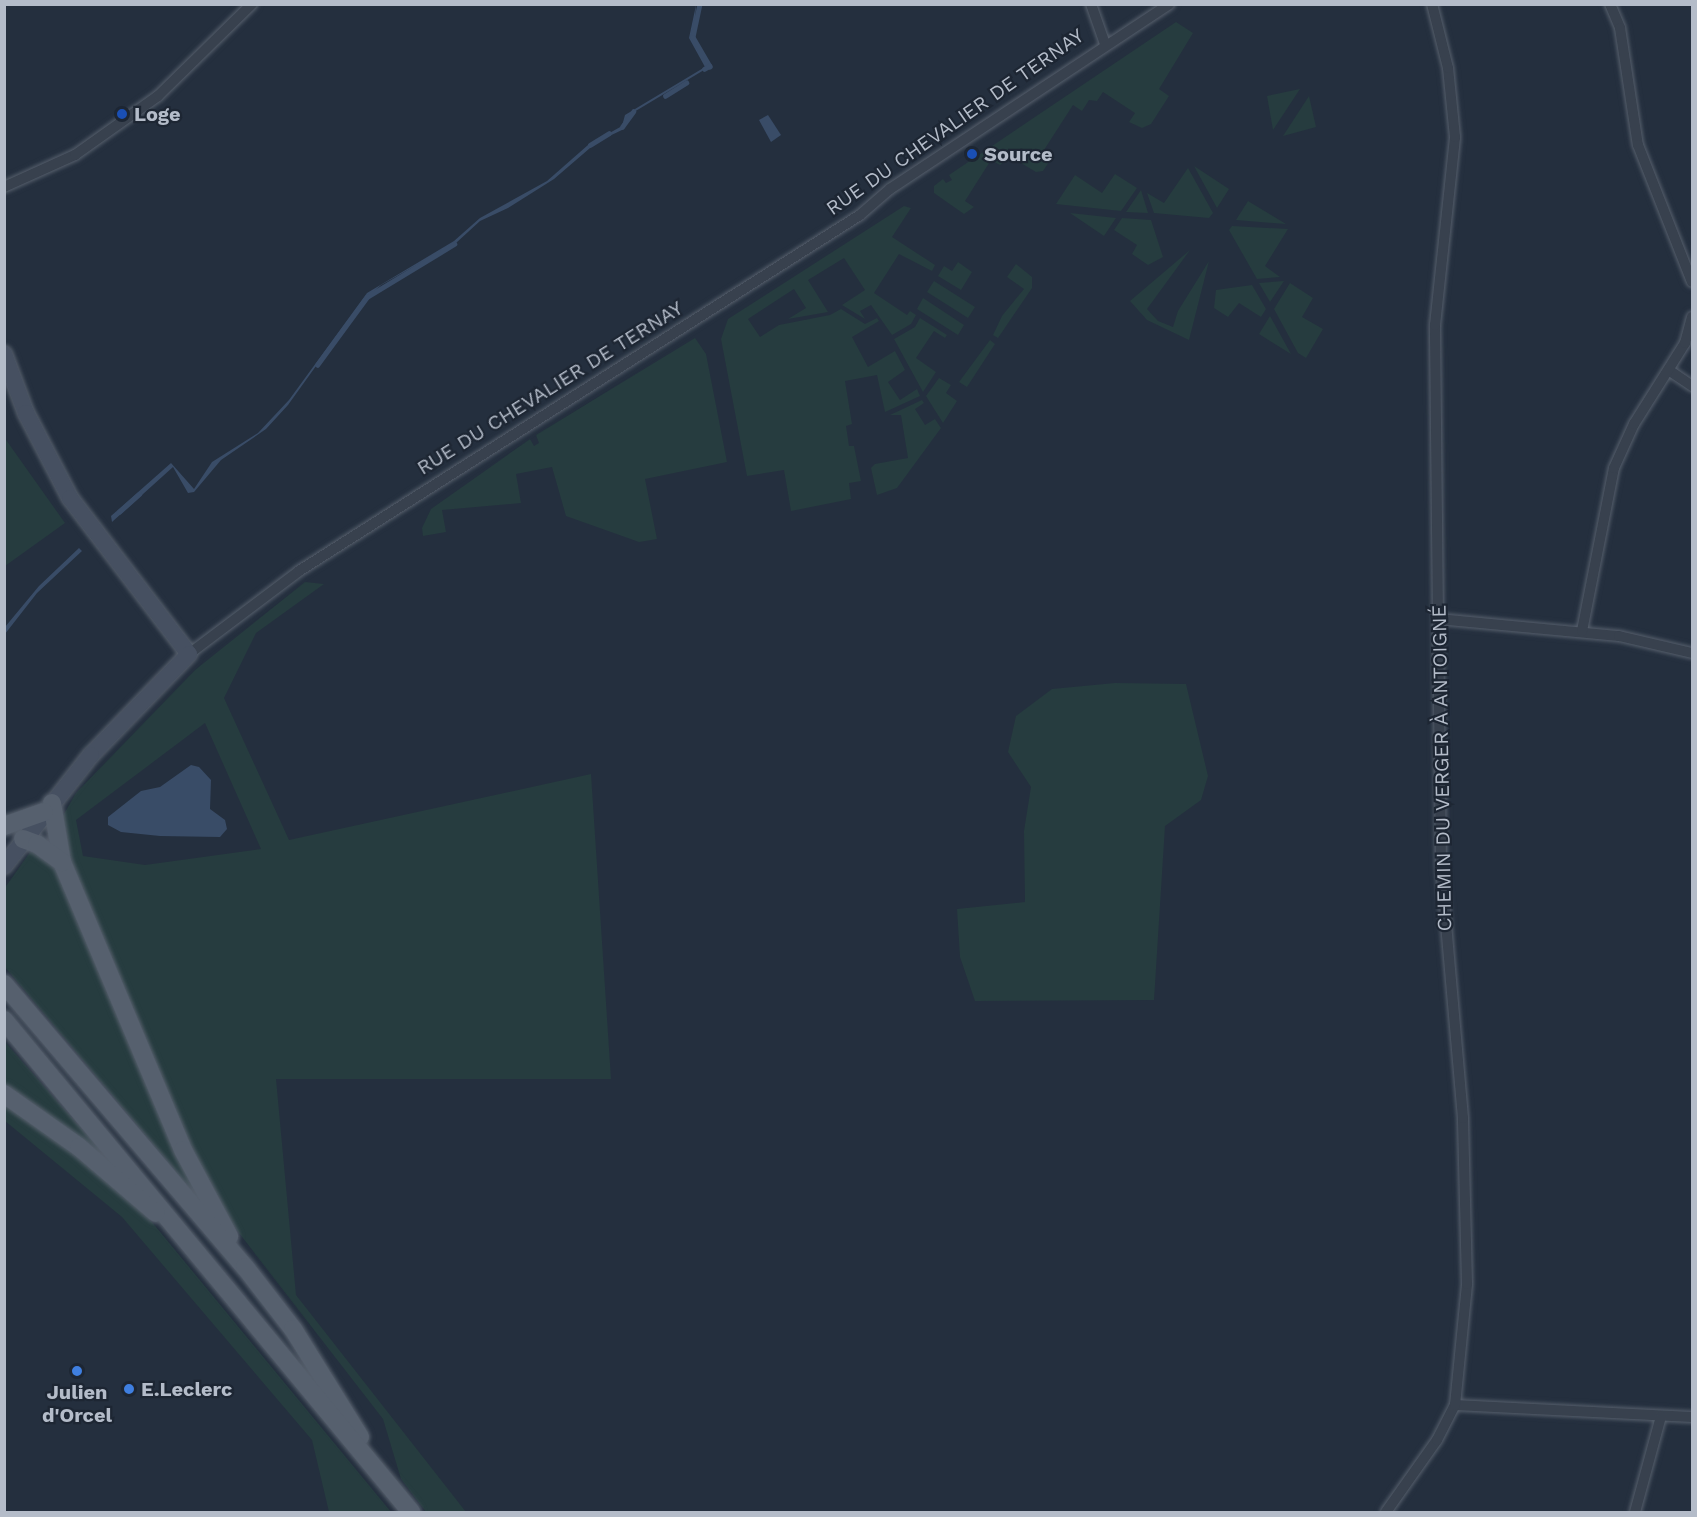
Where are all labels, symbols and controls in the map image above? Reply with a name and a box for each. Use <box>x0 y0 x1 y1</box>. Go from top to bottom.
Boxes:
street label: RUE DU CHEVALIER DE TERNAY <box>821 23 1089 221</box>
place label: Loge <box>134 102 181 126</box>
marker: Loge <box>115 107 129 121</box>
place label: Source <box>984 142 1053 166</box>
marker: Source <box>965 147 979 161</box>
street label: RUE DU CHEVALIER DE TERNAY <box>412 296 688 480</box>
street label: CHEMIN DU VERGER À ANTOIGNÉ <box>1427 603 1457 933</box>
marker: Julien d'Orcel <box>70 1364 84 1378</box>
place label: E.Leclerc <box>141 1377 232 1401</box>
place label: Julien d'Orcel <box>42 1380 112 1427</box>
marker: E.Leclerc <box>122 1382 136 1396</box>

